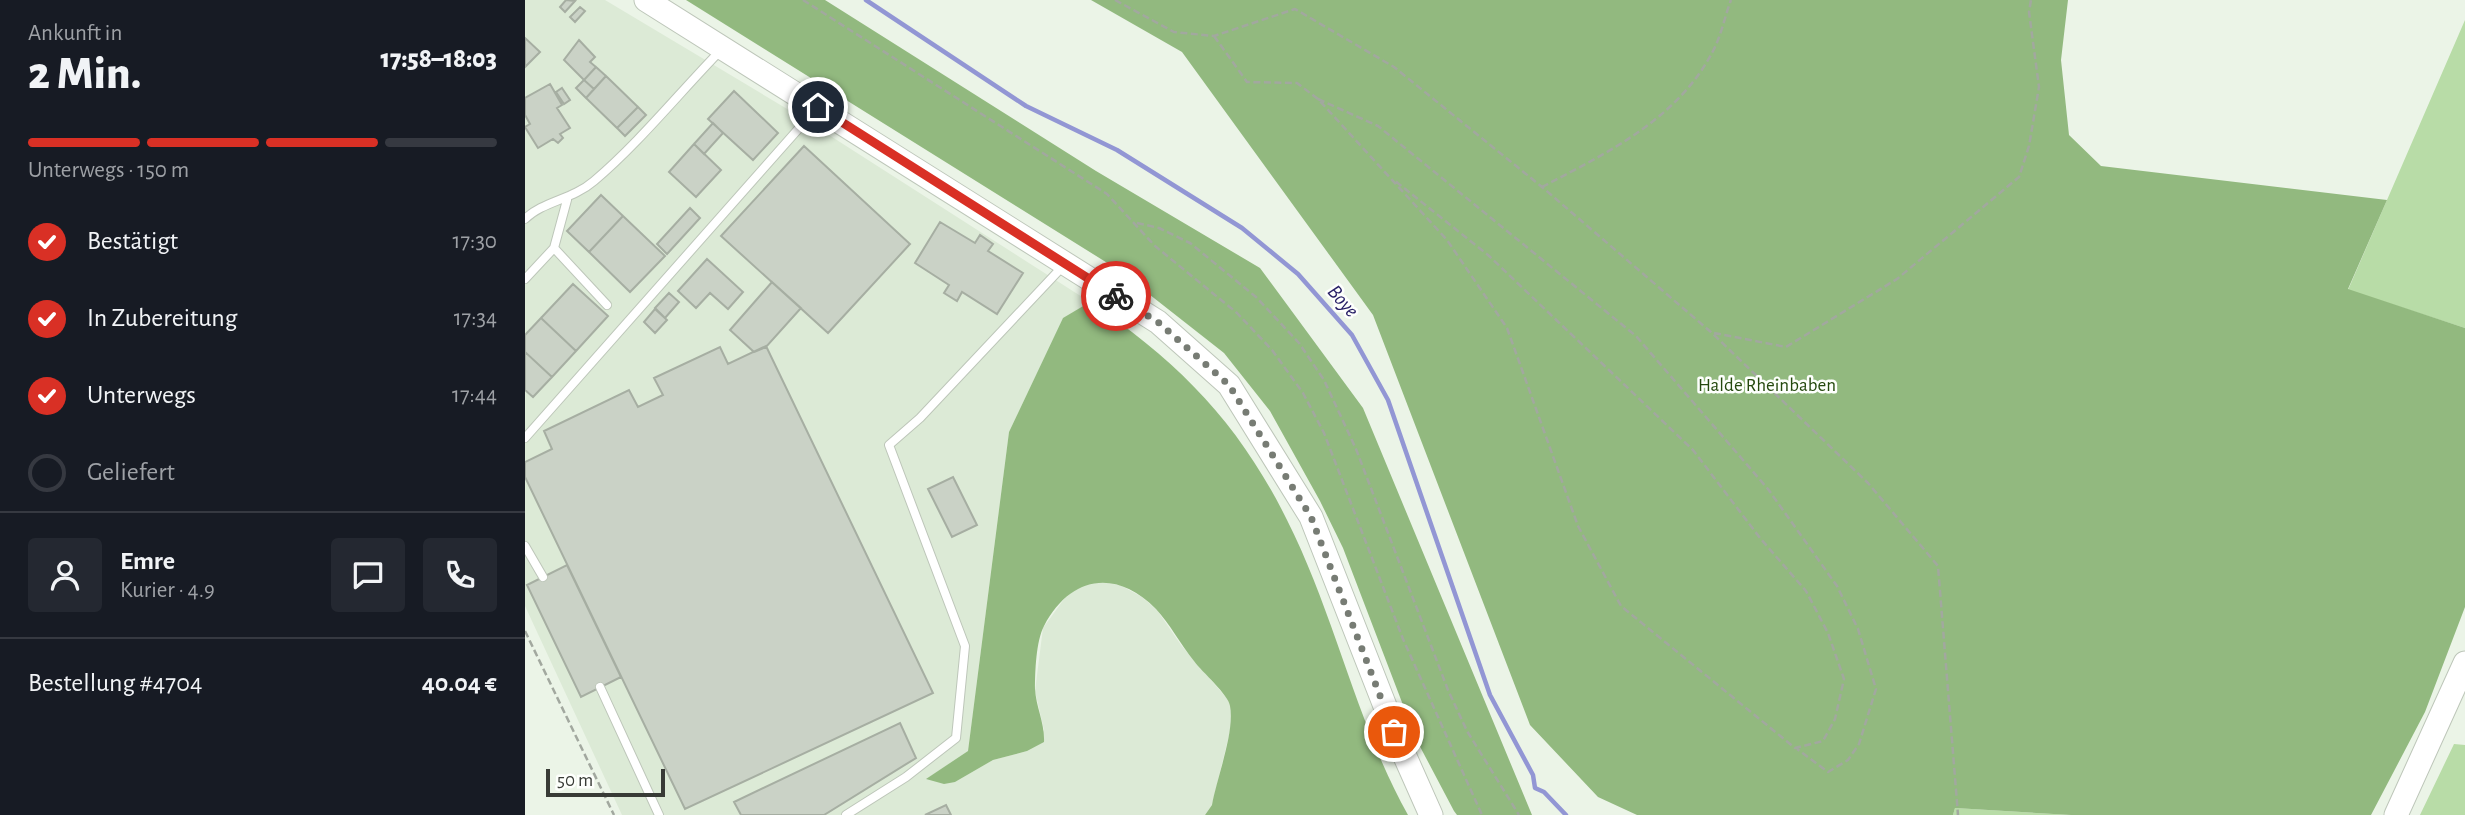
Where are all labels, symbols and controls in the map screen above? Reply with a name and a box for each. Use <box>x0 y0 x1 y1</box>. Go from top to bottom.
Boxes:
text: Ankunft in <box>28 22 122 45</box>
text: 17:58–18:03 <box>380 46 497 72</box>
text: 2 Min. <box>28 51 141 97</box>
pin <box>788 77 848 137</box>
icon: home <box>799 88 837 126</box>
text: Unterwegs · 150 m <box>28 159 189 182</box>
icon: check <box>28 223 66 261</box>
text: Bestätigt <box>87 228 178 254</box>
text: 17:30 <box>453 230 497 253</box>
courier <box>1081 261 1151 331</box>
icon: bike <box>1097 277 1135 315</box>
water label: Boye <box>1324 281 1362 321</box>
icon: check <box>28 300 66 338</box>
text: In Zubereitung <box>87 305 237 331</box>
text: 17:34 <box>454 307 497 330</box>
park label: Halde Rheinbaben <box>1698 376 1836 395</box>
icon: check <box>28 377 66 415</box>
text: Unterwegs <box>87 382 196 408</box>
text: 17:44 <box>452 384 497 407</box>
text: Geliefert <box>87 459 175 485</box>
button: person <box>28 538 102 612</box>
button: chat <box>331 538 405 612</box>
button: phone <box>423 538 497 612</box>
text: Emre <box>120 548 175 574</box>
text: Kurier · 4.9 <box>120 579 215 602</box>
text: Bestellung #4704 <box>28 670 202 696</box>
text: 40.04 € <box>422 670 497 696</box>
pin <box>1364 702 1424 762</box>
icon: bag <box>1375 713 1413 751</box>
scale bar <box>546 766 665 798</box>
text: 50 m <box>557 771 593 790</box>

